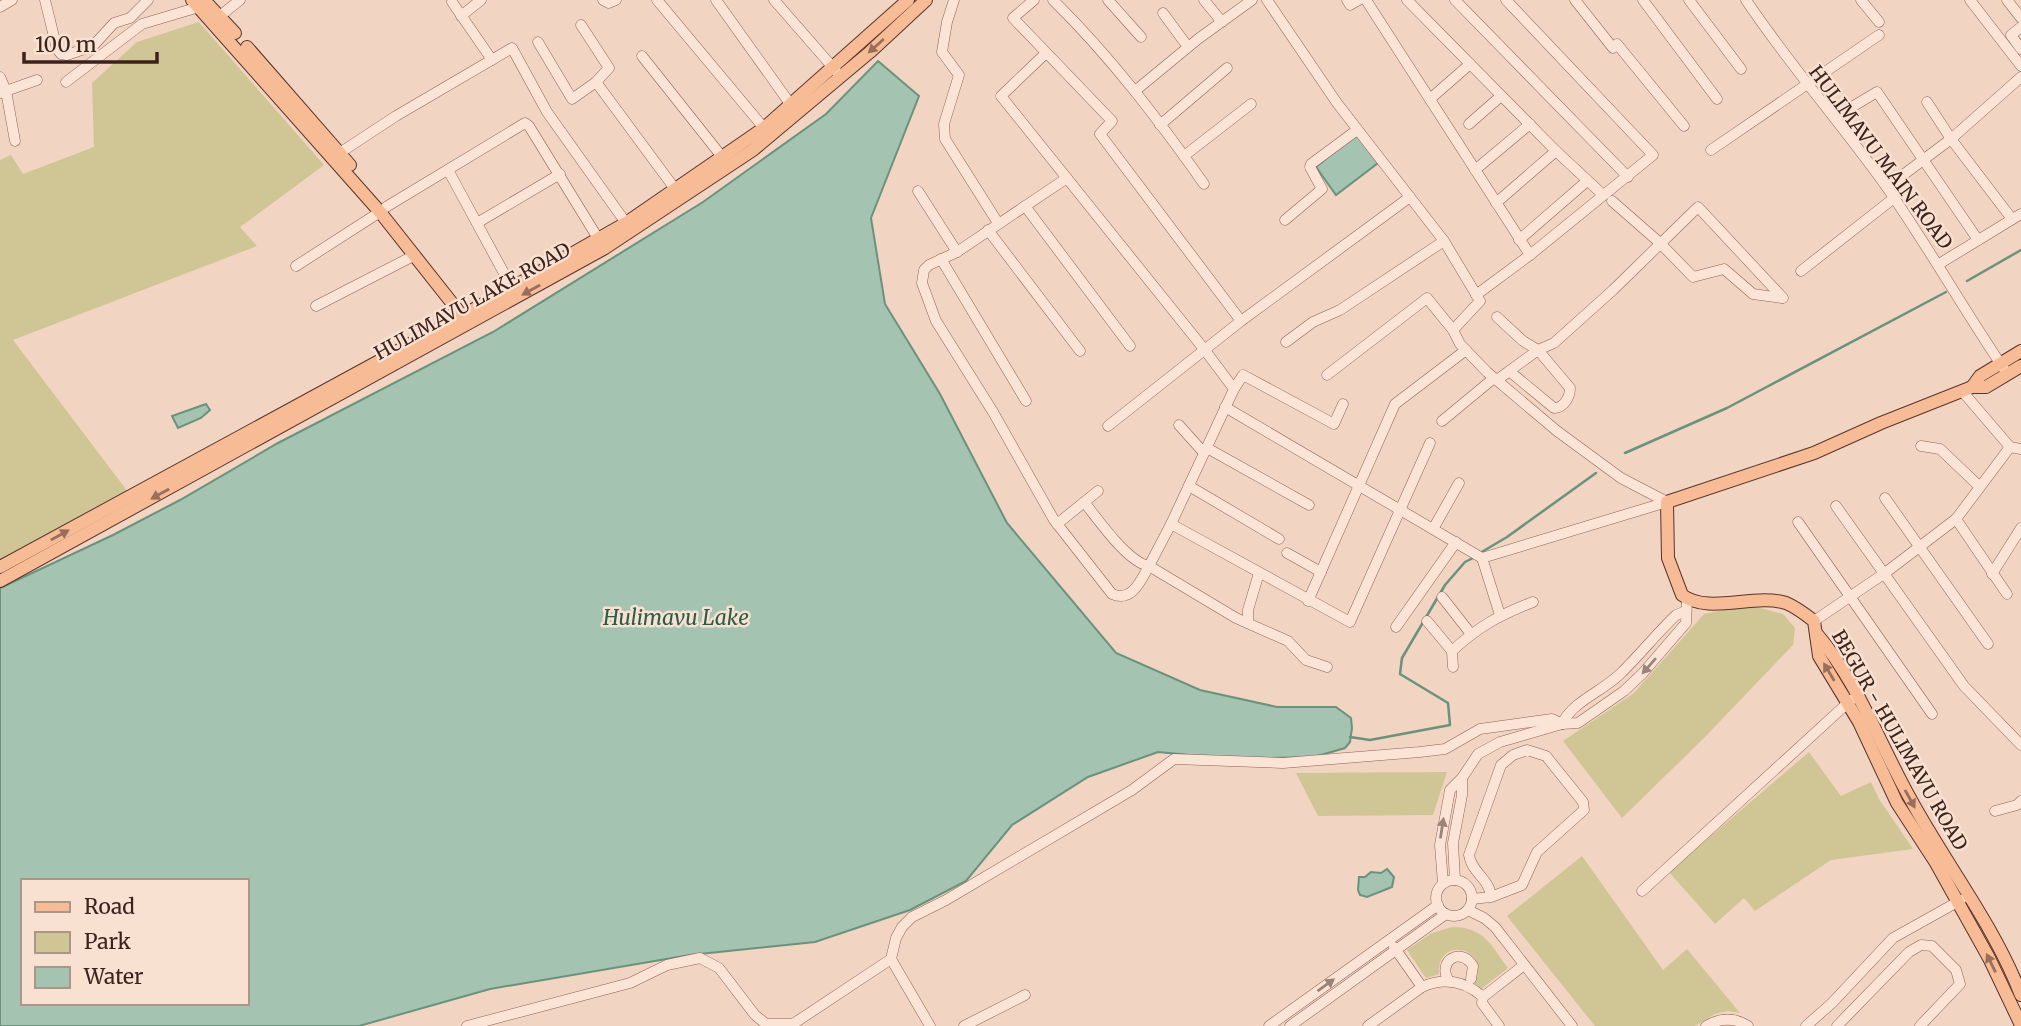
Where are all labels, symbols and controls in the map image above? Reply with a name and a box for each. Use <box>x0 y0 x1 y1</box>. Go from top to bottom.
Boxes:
scale bar <box>24 21 158 65</box>
text: 100 m <box>35 31 97 58</box>
one-way arrow <box>868 38 885 54</box>
street label: HULIMAVU MAIN ROAD <box>1804 60 1958 254</box>
street label: HULIMAVU LAKE ROAD <box>370 237 574 365</box>
one-way arrow <box>522 284 541 296</box>
one-way arrow <box>150 488 170 499</box>
one-way arrow <box>50 529 70 541</box>
water label: Hulimavu Lake <box>602 604 749 631</box>
street label: BEGUR - HULIMAVU ROAD <box>1827 626 1973 854</box>
one-way arrow <box>1642 658 1657 675</box>
one-way arrow <box>1823 662 1835 681</box>
one-way arrow <box>1904 789 1916 808</box>
one-way arrow <box>1437 817 1448 839</box>
legend <box>21 879 248 1005</box>
text: Road <box>84 893 135 920</box>
text: Park <box>84 928 131 955</box>
one-way arrow <box>1986 953 1997 973</box>
text: Water <box>83 963 143 990</box>
one-way arrow <box>1317 979 1335 993</box>

